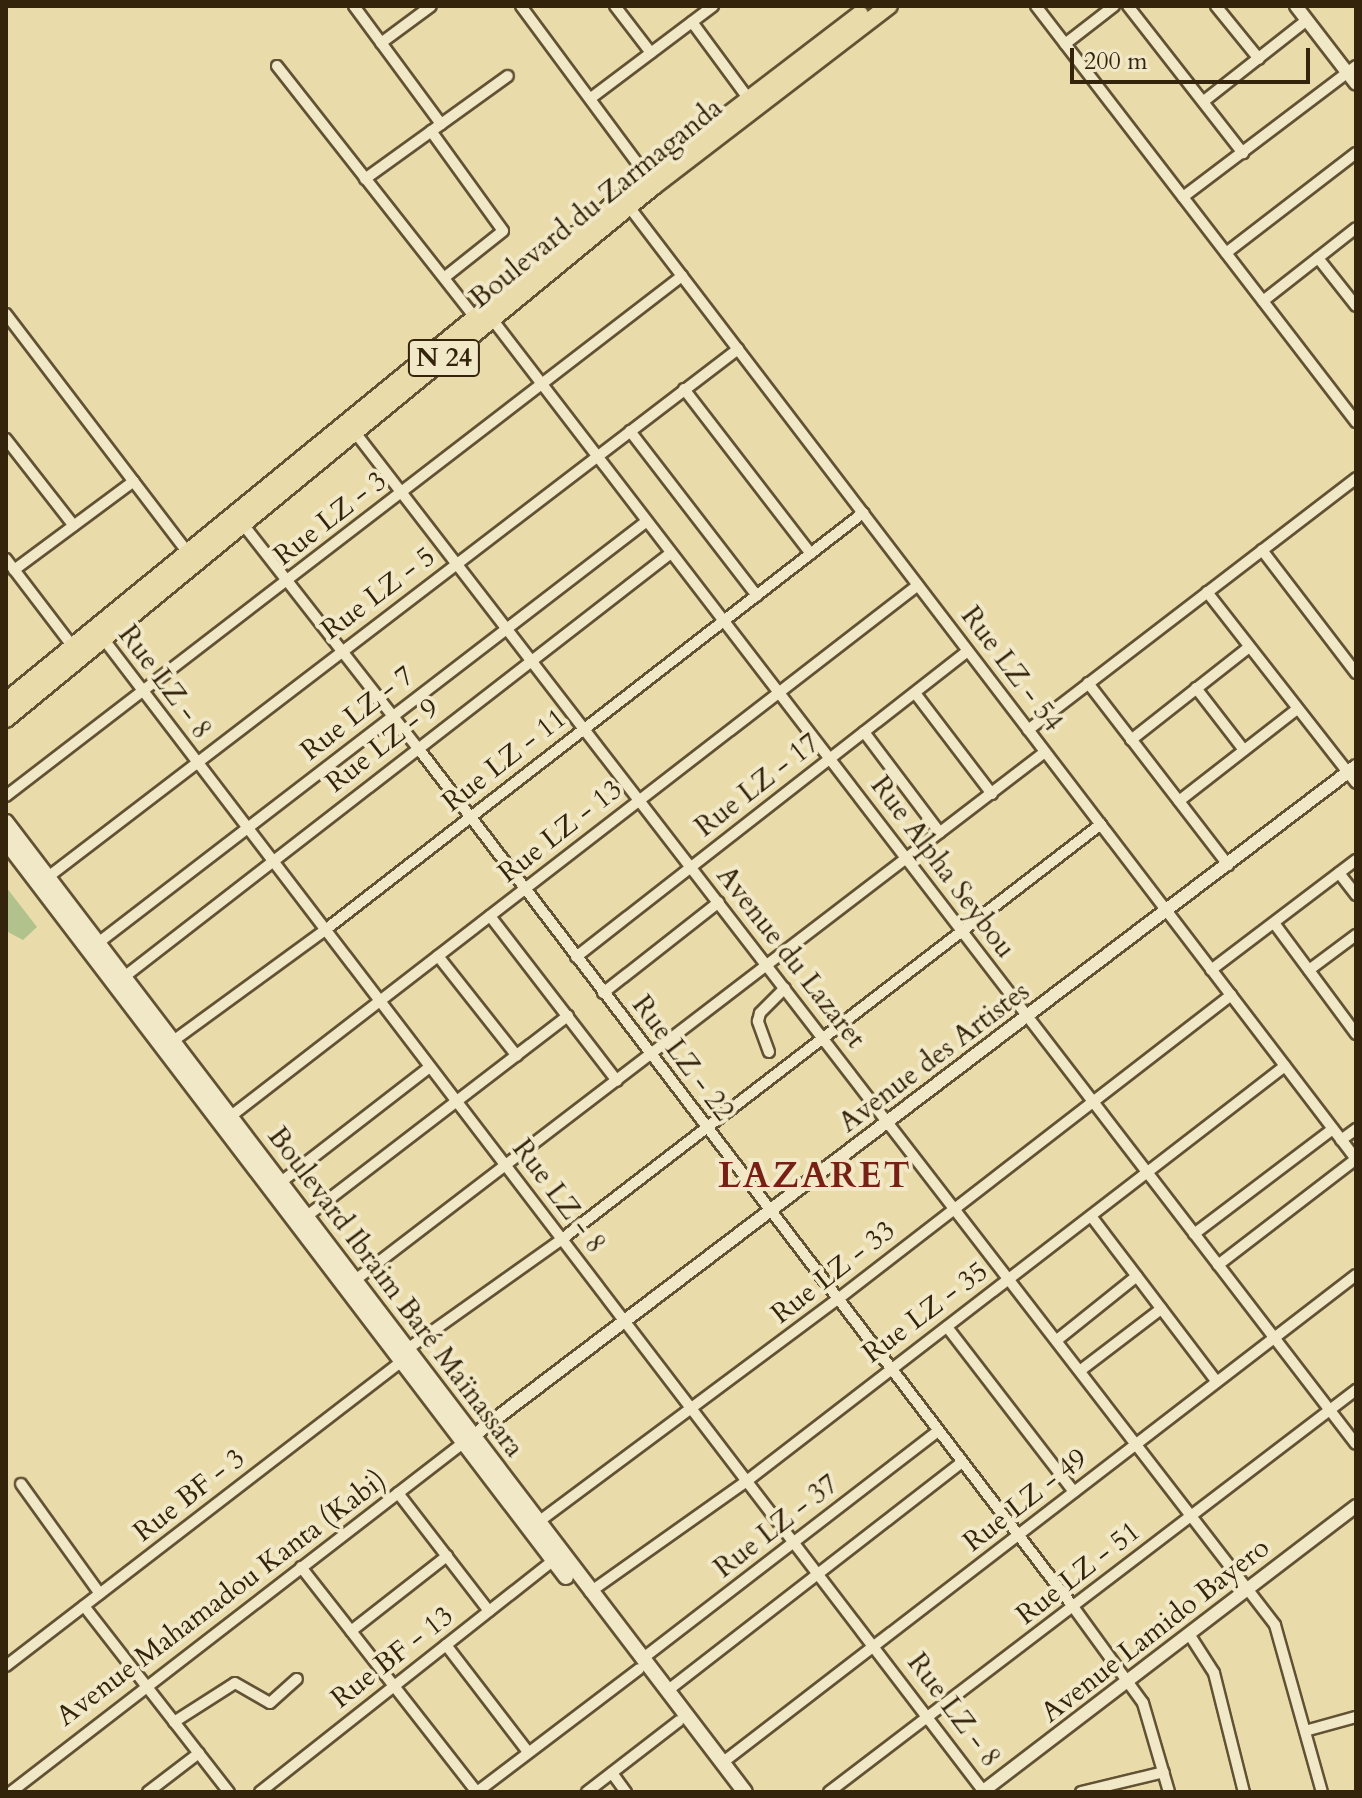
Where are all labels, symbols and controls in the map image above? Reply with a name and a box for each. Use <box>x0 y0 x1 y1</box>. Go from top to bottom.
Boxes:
scale bar <box>1074 32 1314 82</box>
text: 200 m <box>1084 45 1148 78</box>
street label: Boulevard du Zarmaganda <box>463 91 729 315</box>
road number: N 24 <box>406 336 482 380</box>
street label: Rue LZ - 3 <box>267 464 393 572</box>
street label: Rue LZ - 5 <box>314 539 442 647</box>
street label: Rue LZ - 54 <box>954 600 1070 738</box>
street label: Rue LZ - 8 <box>111 618 219 746</box>
street label: Rue LZ - 7 <box>294 659 420 767</box>
street label: Rue LZ - 9 <box>319 691 445 799</box>
street label: Rue LZ - 11 <box>435 701 573 819</box>
street label: Rue LZ - 17 <box>688 726 826 844</box>
street label: Rue Alpha Seybou <box>864 769 1022 965</box>
street label: Rue LZ - 13 <box>491 772 629 890</box>
street label: Avenue du Lazaret <box>710 859 872 1055</box>
street label: Avenue des Artistes <box>832 974 1036 1140</box>
street label: Rue LZ - 22 <box>625 989 741 1127</box>
street label: Boulevard Ibraim Baré Maïnassara <box>261 1120 531 1464</box>
street label: Rue LZ - 8 <box>505 1132 613 1260</box>
district label: LAZARET <box>718 1154 912 1198</box>
street label: Rue LZ - 33 <box>764 1213 902 1331</box>
street label: Rue LZ - 35 <box>856 1254 994 1370</box>
street label: Rue BF - 3 <box>127 1441 251 1549</box>
street label: Rue LZ - 49 <box>956 1441 1094 1559</box>
street label: Avenue Mahamadou Kanta (Kabi) <box>50 1463 392 1733</box>
street label: Rue LZ - 37 <box>707 1467 845 1585</box>
street label: Rue LZ - 51 <box>1009 1514 1147 1632</box>
street label: Avenue Lamido Bayero <box>1034 1530 1276 1730</box>
street label: Rue BF - 13 <box>324 1599 460 1715</box>
street label: Rue LZ - 8 <box>900 1646 1008 1774</box>

